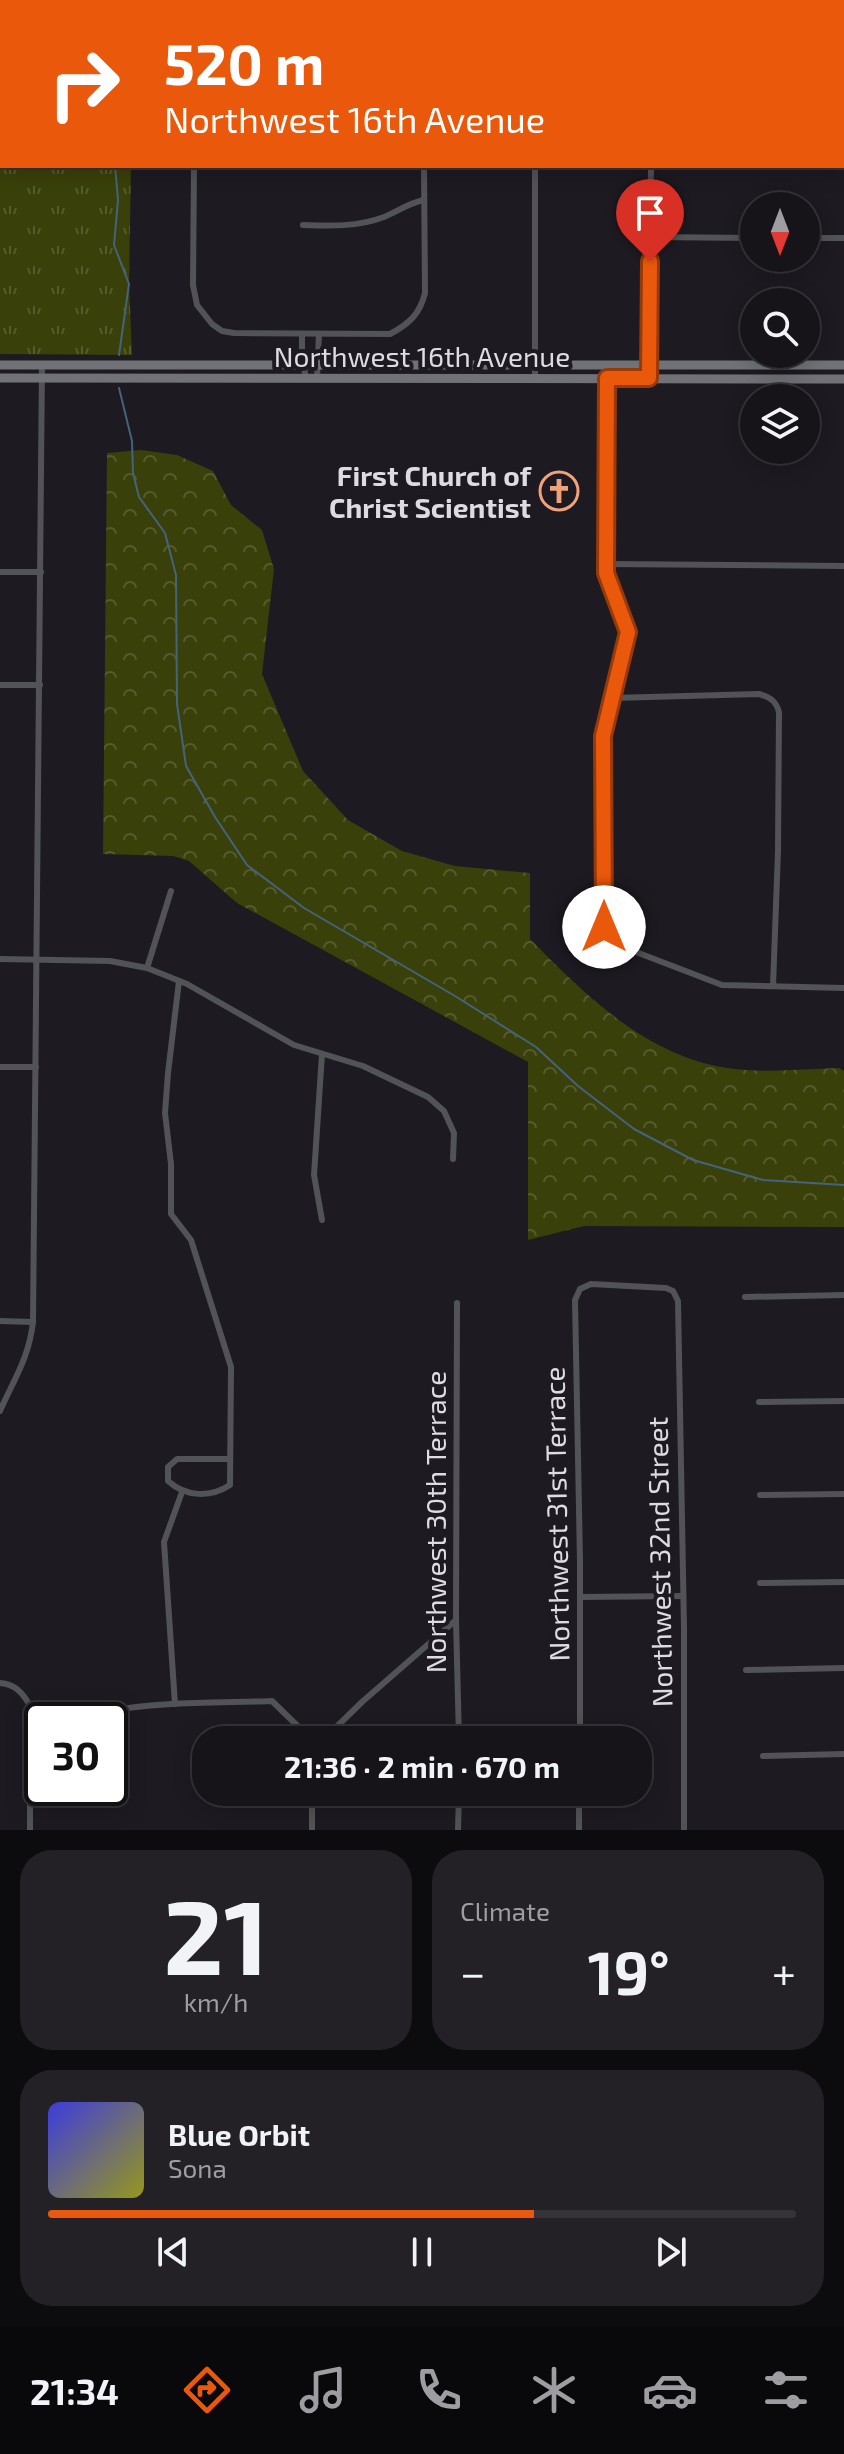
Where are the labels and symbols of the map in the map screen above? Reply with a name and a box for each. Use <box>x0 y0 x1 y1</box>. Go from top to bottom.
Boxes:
pin <box>616 179 684 261</box>
north arrow <box>740 192 820 272</box>
street label: Northwest 16th Avenue <box>274 339 570 373</box>
place label: First Church of Christ Scientist <box>329 458 532 524</box>
church icon: First Church of Christ Scientist <box>538 470 580 512</box>
position arrow <box>562 885 646 969</box>
street label: Northwest 31st Terrace <box>536 1366 576 1662</box>
street label: Northwest 30th Terrace <box>418 1371 452 1673</box>
street label: Northwest 32nd Street <box>639 1416 679 1708</box>
speed limit sign: 30 <box>24 1702 128 1806</box>

